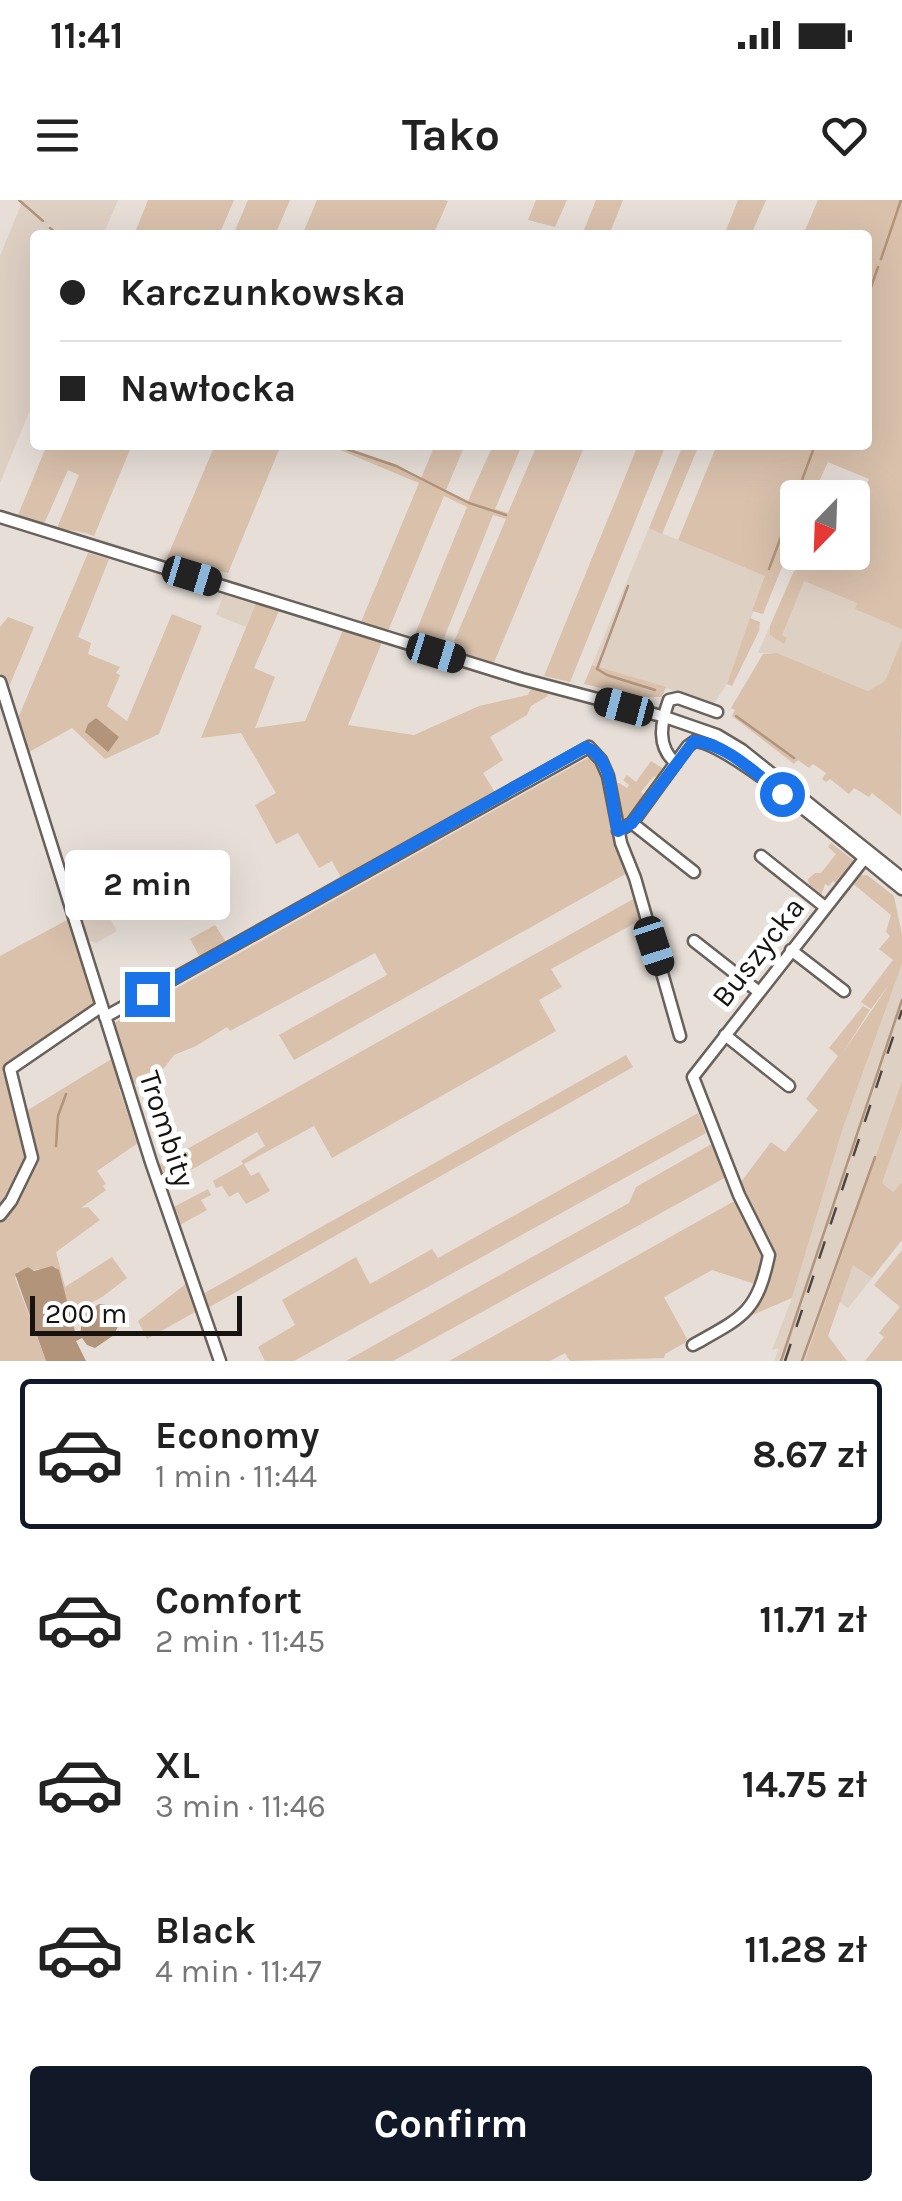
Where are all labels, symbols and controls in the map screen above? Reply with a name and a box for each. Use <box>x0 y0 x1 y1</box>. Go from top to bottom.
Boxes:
text: 11:41 <box>50 13 124 58</box>
icon: menu <box>30 108 85 163</box>
icon: heart <box>817 108 872 163</box>
text: Tako <box>402 109 500 161</box>
text: Karczunkowska <box>120 270 406 315</box>
text: Nawłocka <box>120 366 296 411</box>
north arrow <box>780 480 870 570</box>
map controls <box>780 480 870 570</box>
car <box>159 553 225 599</box>
car <box>403 630 469 676</box>
car <box>591 685 657 729</box>
route start <box>760 772 805 817</box>
callout: 2 min <box>64 849 230 919</box>
text: 2 min <box>103 866 192 903</box>
street label: Buszycka <box>704 890 812 1014</box>
car <box>630 913 678 979</box>
route end <box>125 972 170 1017</box>
street label: Trombity <box>131 1066 203 1192</box>
scale bar <box>30 1291 242 1336</box>
text: 200 m <box>45 1297 127 1330</box>
icon: car <box>35 1409 125 1499</box>
text: Economy <box>155 1413 319 1458</box>
text: 8.67 zł <box>752 1432 867 1477</box>
text: 1 min · 11:44 <box>155 1458 317 1495</box>
icon: car <box>35 1574 125 1664</box>
text: Comfort <box>155 1578 302 1623</box>
text: 11.71 zł <box>759 1597 867 1642</box>
text: 2 min · 11:45 <box>155 1623 325 1660</box>
icon: car <box>35 1739 125 1829</box>
text: XL <box>155 1743 200 1788</box>
text: 14.75 zł <box>742 1762 867 1807</box>
text: 3 min · 11:46 <box>155 1788 326 1825</box>
icon: car <box>35 1904 125 1994</box>
text: Black <box>155 1908 256 1953</box>
text: 11.28 zł <box>744 1927 867 1972</box>
text: 4 min · 11:47 <box>155 1953 322 1990</box>
button: Confirm <box>30 2066 872 2181</box>

